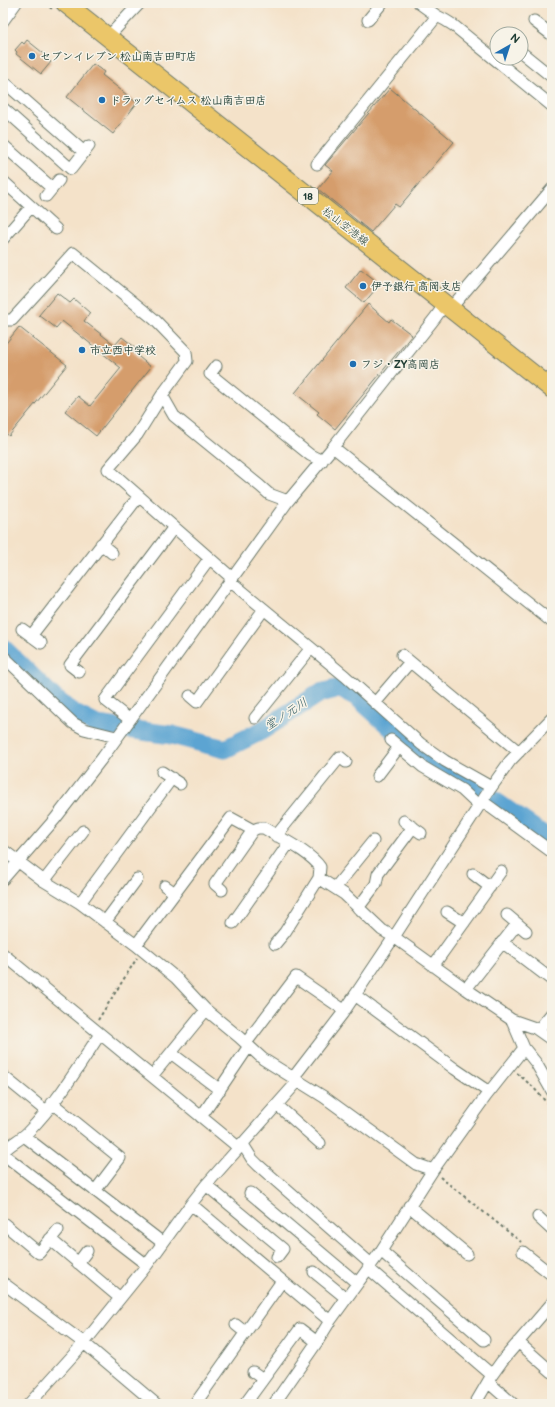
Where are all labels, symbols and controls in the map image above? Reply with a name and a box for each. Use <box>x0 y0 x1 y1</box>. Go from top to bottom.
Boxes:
north arrow <box>489 26 529 66</box>
text: N <box>508 31 522 46</box>
place label: セブンイレブン 松山南吉田町店 <box>40 50 197 63</box>
marker: セブンイレブン 松山南吉田町店 <box>27 51 37 61</box>
place label: ドラッグセイムス 松山南吉田店 <box>110 94 267 107</box>
marker: ドラッグセイムス 松山南吉田店 <box>97 95 107 105</box>
road number: 18 <box>298 188 318 204</box>
street label: 松山空港線 <box>320 204 371 248</box>
place label: 伊予銀行 高岡支店 <box>371 280 462 293</box>
marker: 伊予銀行 高岡支店 <box>358 281 368 291</box>
place label: 市立西中学校 <box>90 344 156 357</box>
marker: 市立西中学校 <box>77 345 87 355</box>
place label: フジ・ZY高岡店 <box>361 358 440 371</box>
marker: フジ・ZY高岡店 <box>348 359 358 369</box>
water label: 堂ノ元川 <box>262 695 310 734</box>

